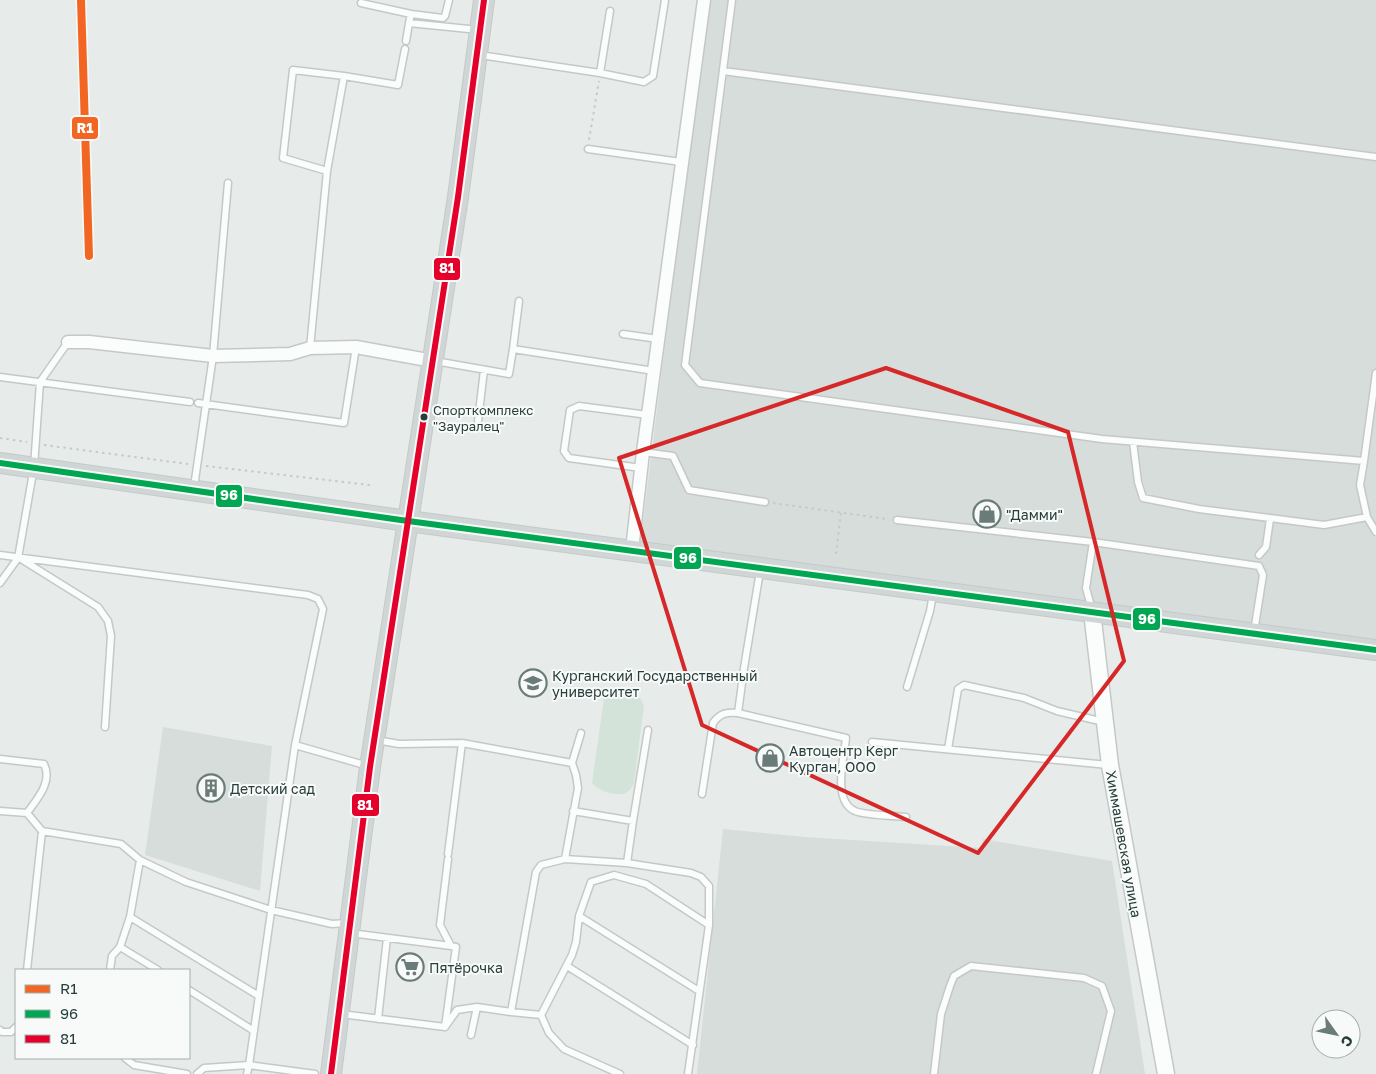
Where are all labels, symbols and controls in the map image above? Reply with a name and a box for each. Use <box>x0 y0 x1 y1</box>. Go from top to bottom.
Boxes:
line badge: R1 <box>71 116 99 140</box>
text: R1 <box>77 119 93 136</box>
line badge: 81 <box>433 257 461 281</box>
text: 81 <box>439 259 455 276</box>
place label: Спорткомплекс "Зауралец" <box>433 402 533 434</box>
marker: Спорткомплекс "Зауралец" <box>419 412 429 422</box>
line badge: 96 <box>215 484 243 508</box>
text: 96 <box>220 486 238 503</box>
shop icon: "Дамми" <box>972 499 1002 529</box>
place label: "Дамми" <box>1006 506 1063 523</box>
line badge: 96 <box>673 546 702 570</box>
text: 96 <box>679 549 697 566</box>
line badge: 96 <box>1132 607 1161 631</box>
text: 96 <box>1138 610 1156 627</box>
place label: Курганский Государственный университет <box>552 667 758 700</box>
school or university icon: Курганский Государственный университет <box>518 668 548 698</box>
place label: Автоцентр Керг Курган, ООО <box>789 742 899 775</box>
shop icon: Автоцентр Керг Курган, ООО <box>755 743 785 773</box>
street label: Химмашевская улица <box>1103 769 1145 919</box>
building icon: Детский сад <box>196 773 226 803</box>
place label: Детский сад <box>230 780 316 797</box>
line badge: 81 <box>351 793 380 817</box>
text: 81 <box>357 796 373 813</box>
supermarket icon: Пятёрочка <box>395 952 425 982</box>
place label: Пятёрочка <box>429 959 503 976</box>
legend <box>15 969 190 1059</box>
text: R1 <box>60 979 77 997</box>
text: 96 <box>60 1004 78 1022</box>
north arrow <box>1311 1009 1361 1059</box>
text: 81 <box>60 1029 76 1047</box>
text: С <box>1337 1033 1357 1050</box>

